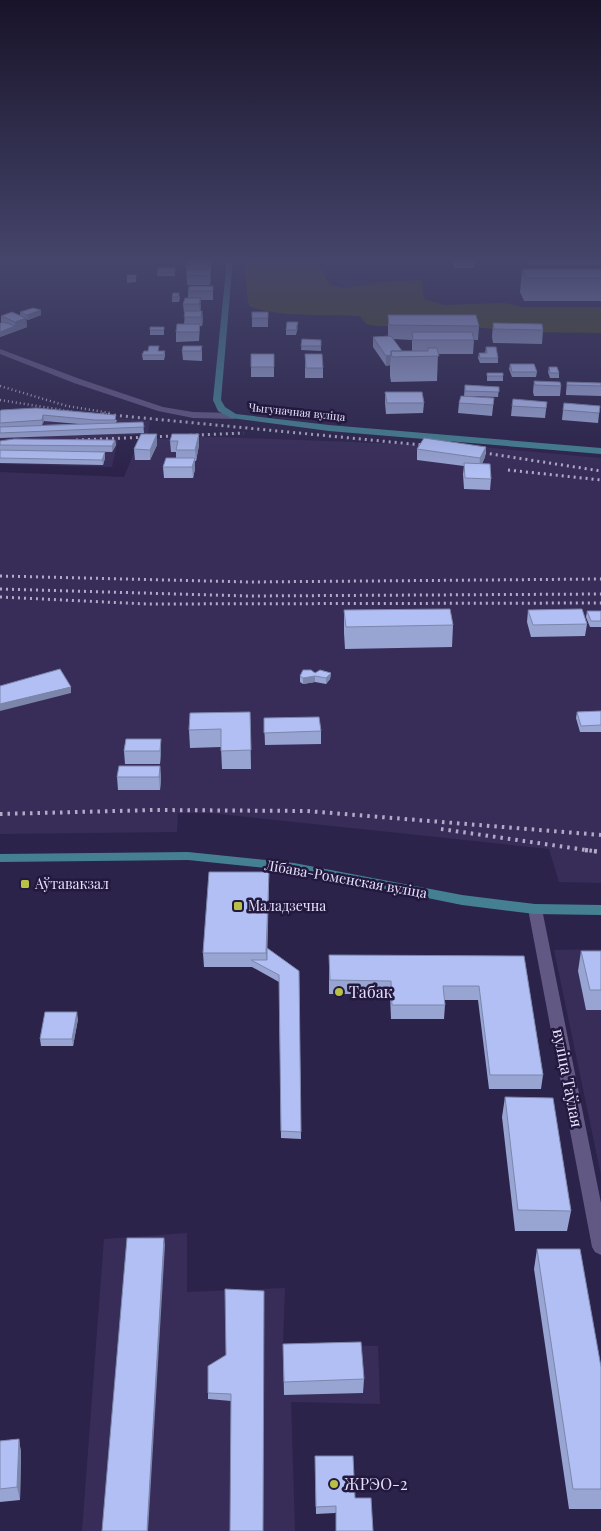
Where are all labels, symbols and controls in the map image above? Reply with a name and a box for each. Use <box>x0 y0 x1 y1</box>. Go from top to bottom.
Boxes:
street label: Чыгуначная вуліца <box>248 399 347 424</box>
street label: Лібава-Роменская вуліца <box>262 855 429 902</box>
place label: Аўтавакзал <box>34 874 109 893</box>
marker: Аўтавакзал <box>19 878 31 890</box>
place label: Маладзечна <box>248 896 326 915</box>
marker: Маладзечна <box>232 900 244 912</box>
place label: Табак <box>349 981 393 1002</box>
marker: Табак <box>333 986 345 998</box>
street label: вуліца Таўлая <box>549 1027 588 1129</box>
place label: ЖРЭО-2 <box>344 1473 408 1494</box>
marker: ЖРЭО-2 <box>328 1478 340 1490</box>

